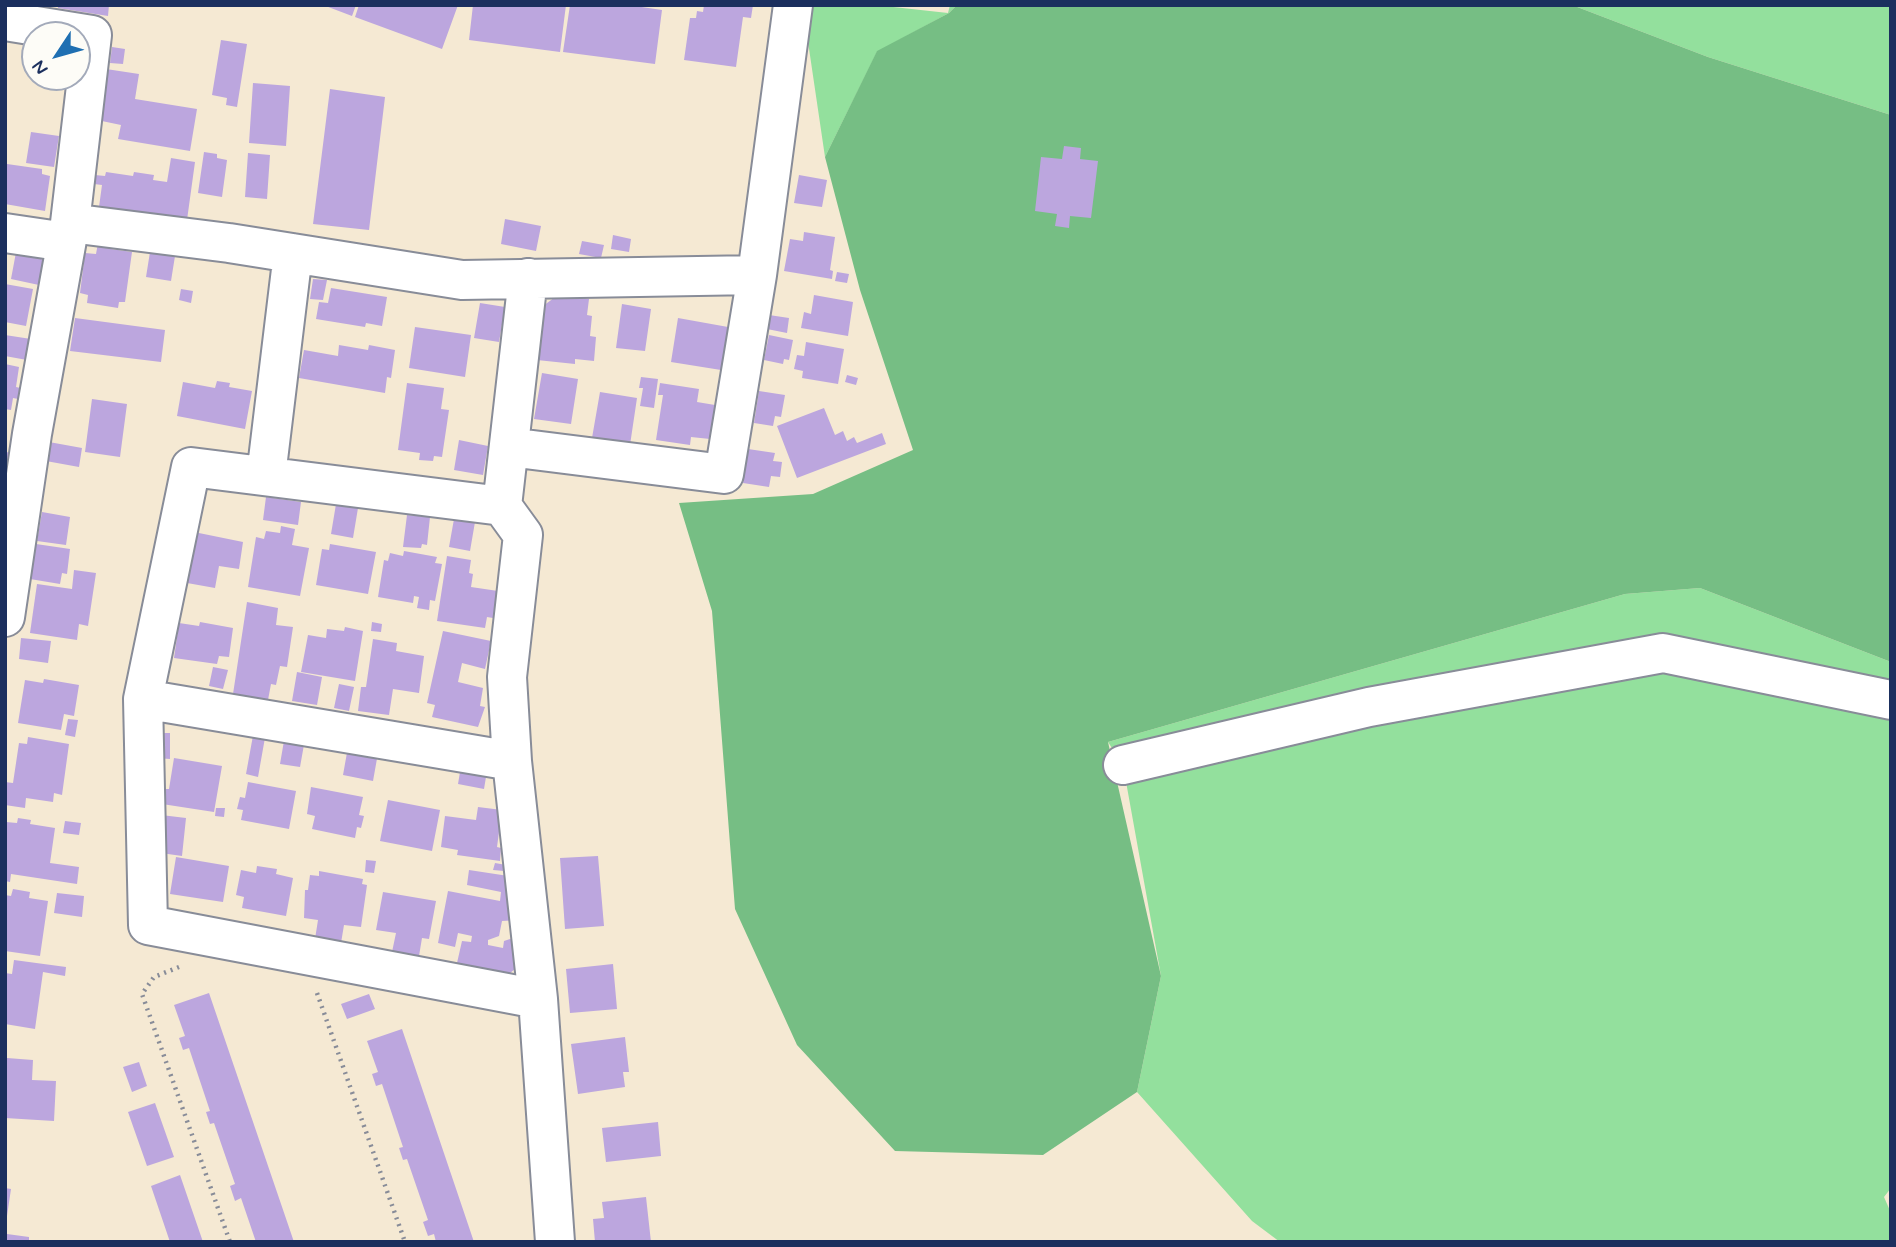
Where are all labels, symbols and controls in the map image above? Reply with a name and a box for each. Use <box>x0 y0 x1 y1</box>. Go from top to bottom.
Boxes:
north arrow <box>21 21 91 91</box>
text: N <box>26 55 54 80</box>

